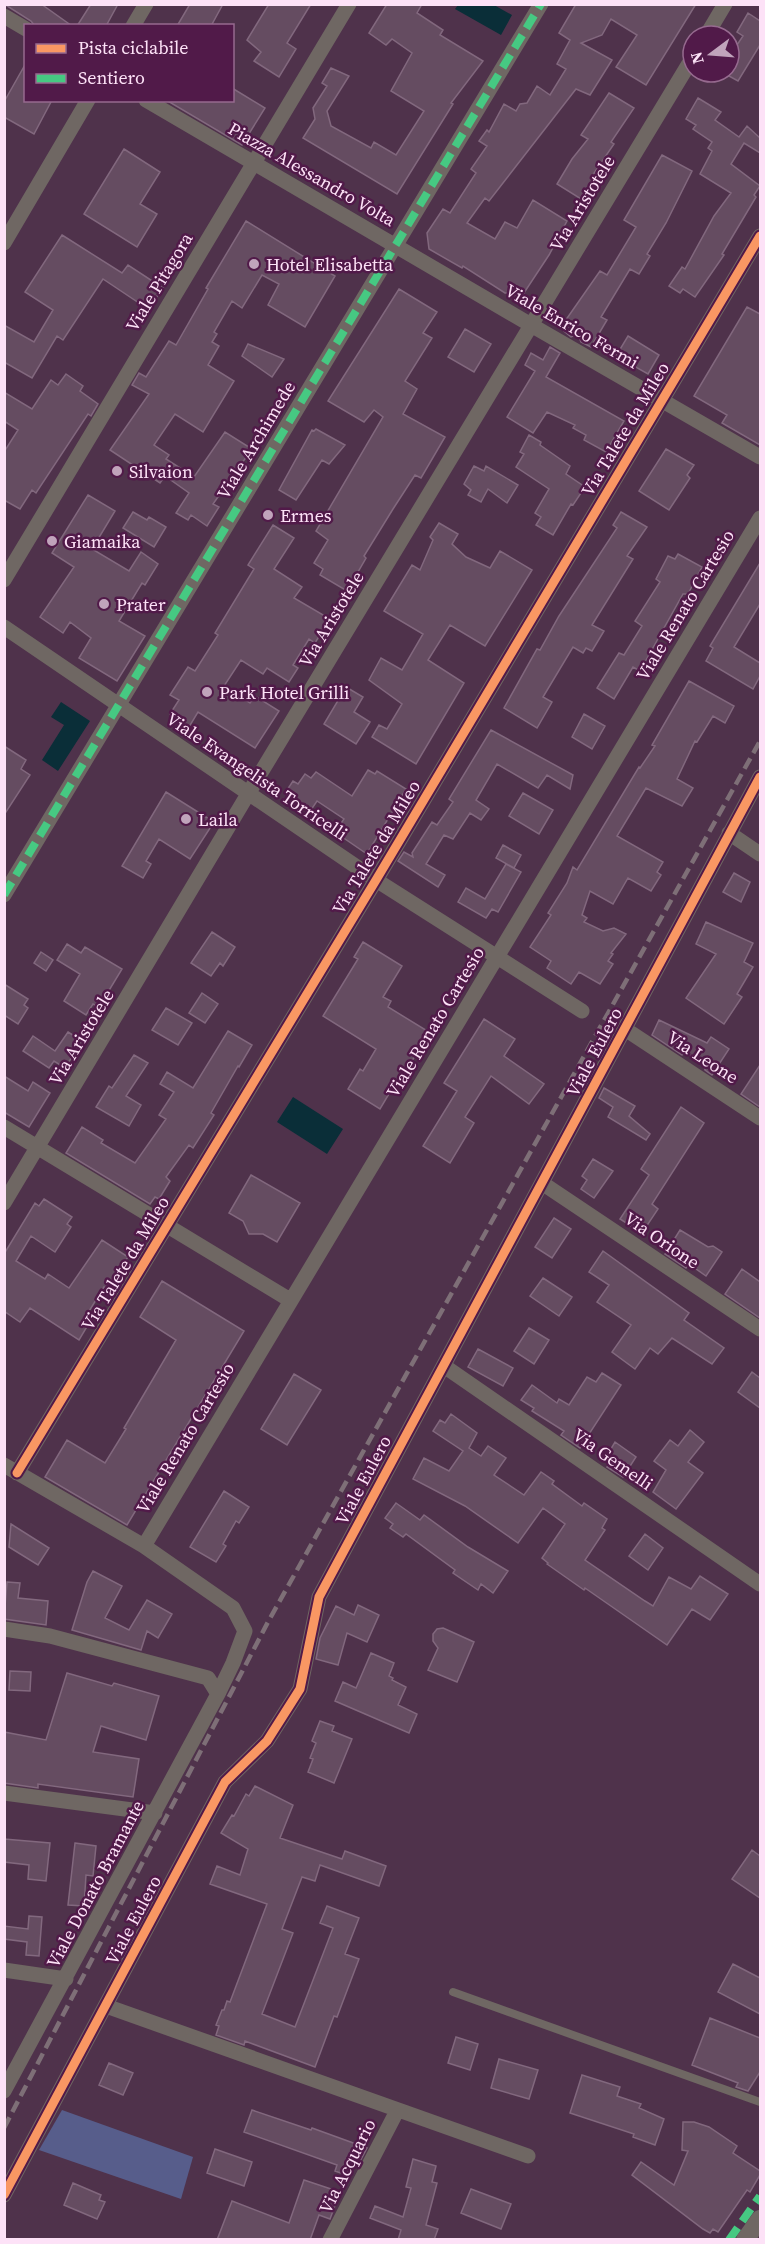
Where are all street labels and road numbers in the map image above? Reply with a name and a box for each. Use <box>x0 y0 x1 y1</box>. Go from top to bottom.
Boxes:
street label: Piazza Alessandro Volta <box>224 116 401 233</box>
street label: Via Aristotele <box>543 150 621 256</box>
street label: Viale Pitagora <box>120 227 199 336</box>
street label: Viale Enrico Fermi <box>501 278 643 374</box>
street label: Via Talete da Mileo <box>575 357 675 501</box>
street label: Viale Archimede <box>211 376 301 504</box>
street label: Viale Renato Cartesio <box>630 525 740 685</box>
street label: Via Aristotele <box>292 566 370 672</box>
street label: Viale Evangelista Torricelli <box>161 706 353 846</box>
street label: Via Talete da Mileo <box>326 775 426 919</box>
street label: Viale Renato Cartesio <box>380 942 490 1102</box>
street label: Via Aristotele <box>42 984 120 1090</box>
street label: Viale Eulero <box>560 1003 628 1101</box>
street label: Via Leone <box>663 1025 743 1089</box>
street label: Via Talete da Mileo <box>75 1191 175 1335</box>
street label: Via Orione <box>619 1206 705 1274</box>
street label: Viale Renato Cartesio <box>130 1358 240 1518</box>
street label: Via Gemelli <box>568 1422 658 1496</box>
street label: Viale Eulero <box>329 1431 397 1529</box>
street label: Viale Donato Bramante <box>40 1796 150 1972</box>
street label: Viale Eulero <box>99 1871 167 1969</box>
street label: Via Acquario <box>312 2114 382 2218</box>

